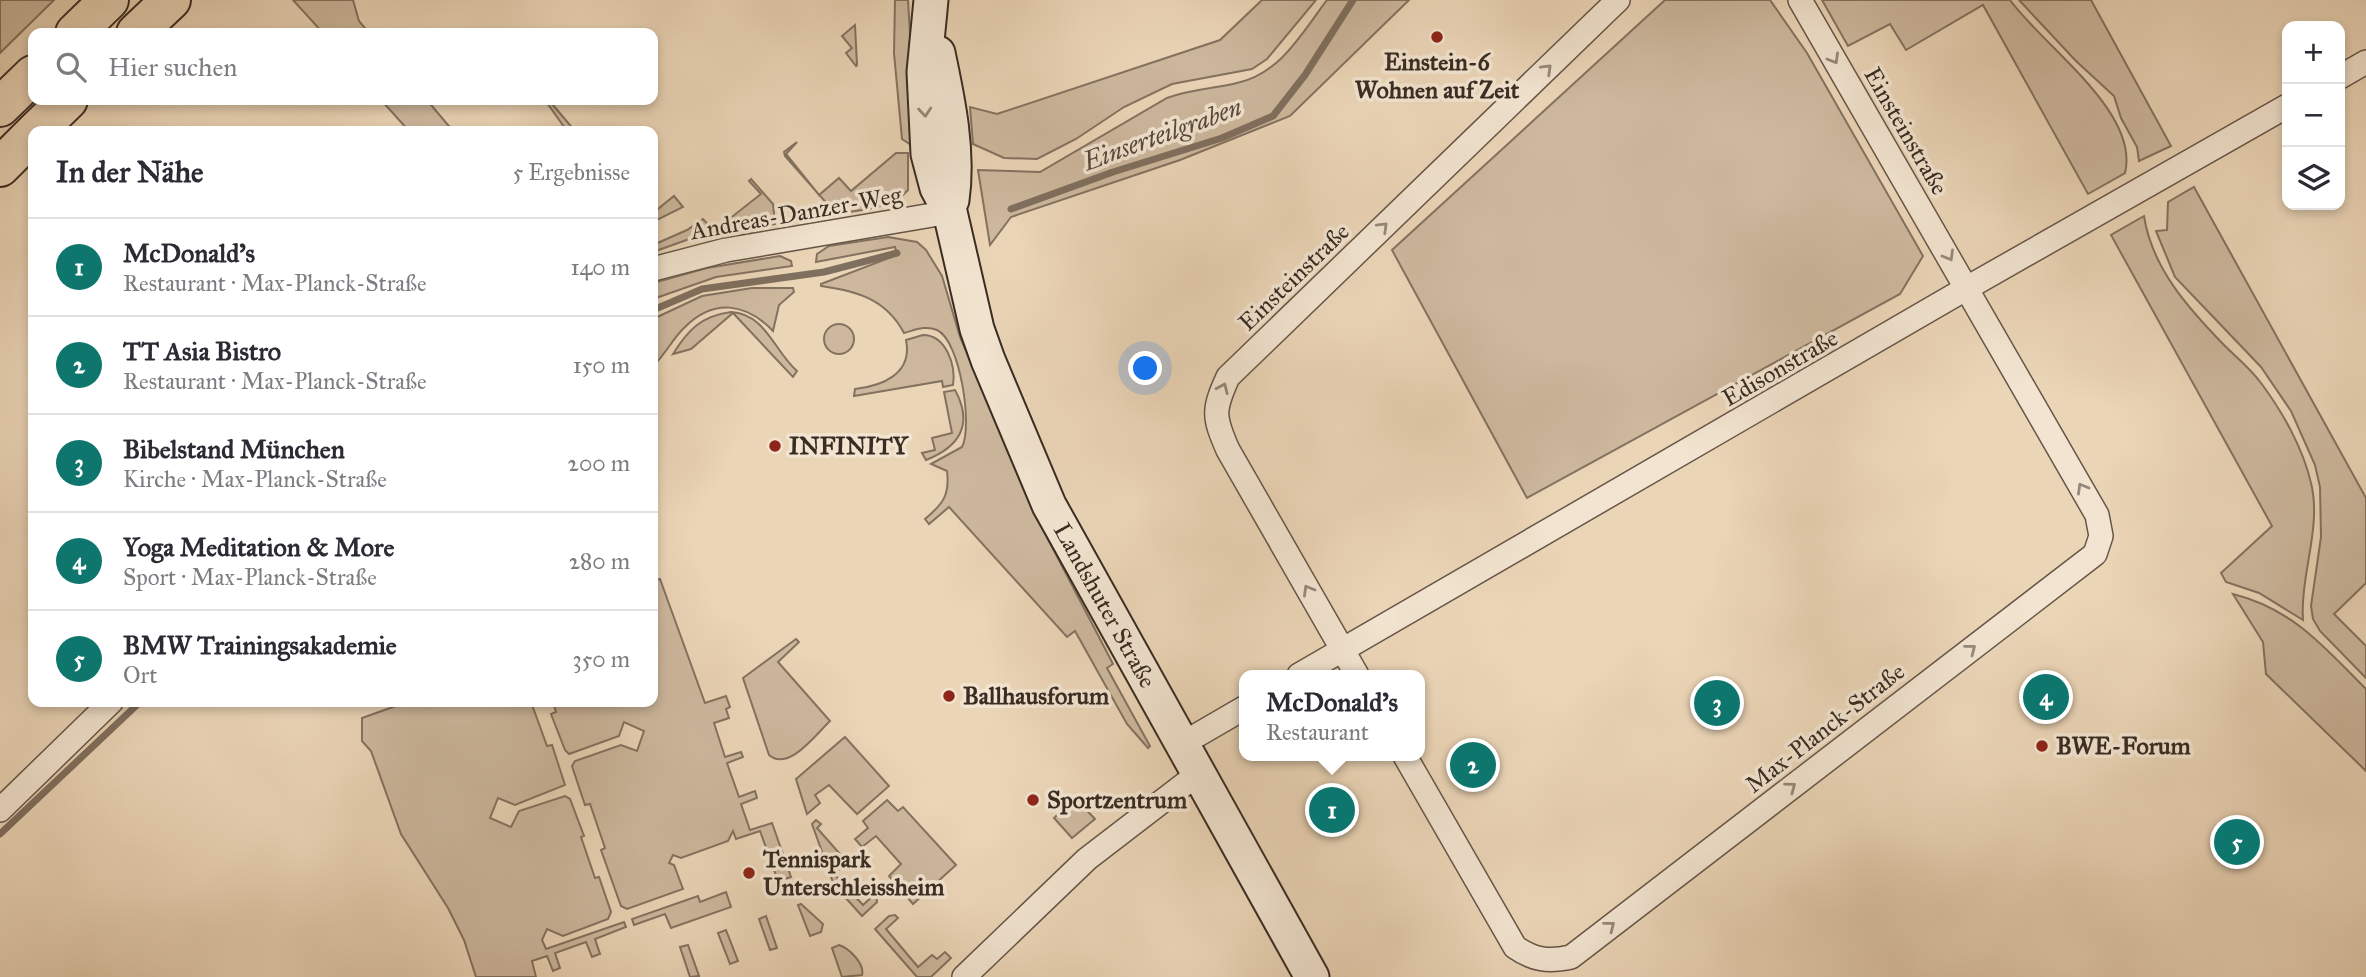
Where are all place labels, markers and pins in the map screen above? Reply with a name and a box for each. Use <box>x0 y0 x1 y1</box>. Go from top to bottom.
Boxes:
marker: Einstein-6 Wohnen auf Zeit <box>1429 29 1445 45</box>
place label: Einstein-6 Wohnen auf Zeit <box>1355 47 1520 105</box>
place label: INFINITY <box>789 431 910 461</box>
marker: INFINITY <box>767 438 783 454</box>
pin: 4 <box>2023 671 2069 723</box>
pin: 3 <box>1694 677 1740 729</box>
place label: Ballhausforum <box>963 681 1110 711</box>
marker: Ballhausforum <box>941 688 957 704</box>
place label: BWE-Forum <box>2056 731 2192 761</box>
marker: BWE-Forum <box>2034 738 2050 754</box>
pin: 2 <box>1450 739 1496 791</box>
pin: 1 <box>1309 784 1355 836</box>
place label: Sportzentrum <box>1047 785 1188 815</box>
marker: Sportzentrum <box>1025 792 1041 808</box>
pin: 5 <box>2214 816 2260 868</box>
place label: Tennispark Unterschleissheim <box>762 844 945 902</box>
marker: Tennispark Unterschleissheim <box>741 865 757 881</box>

